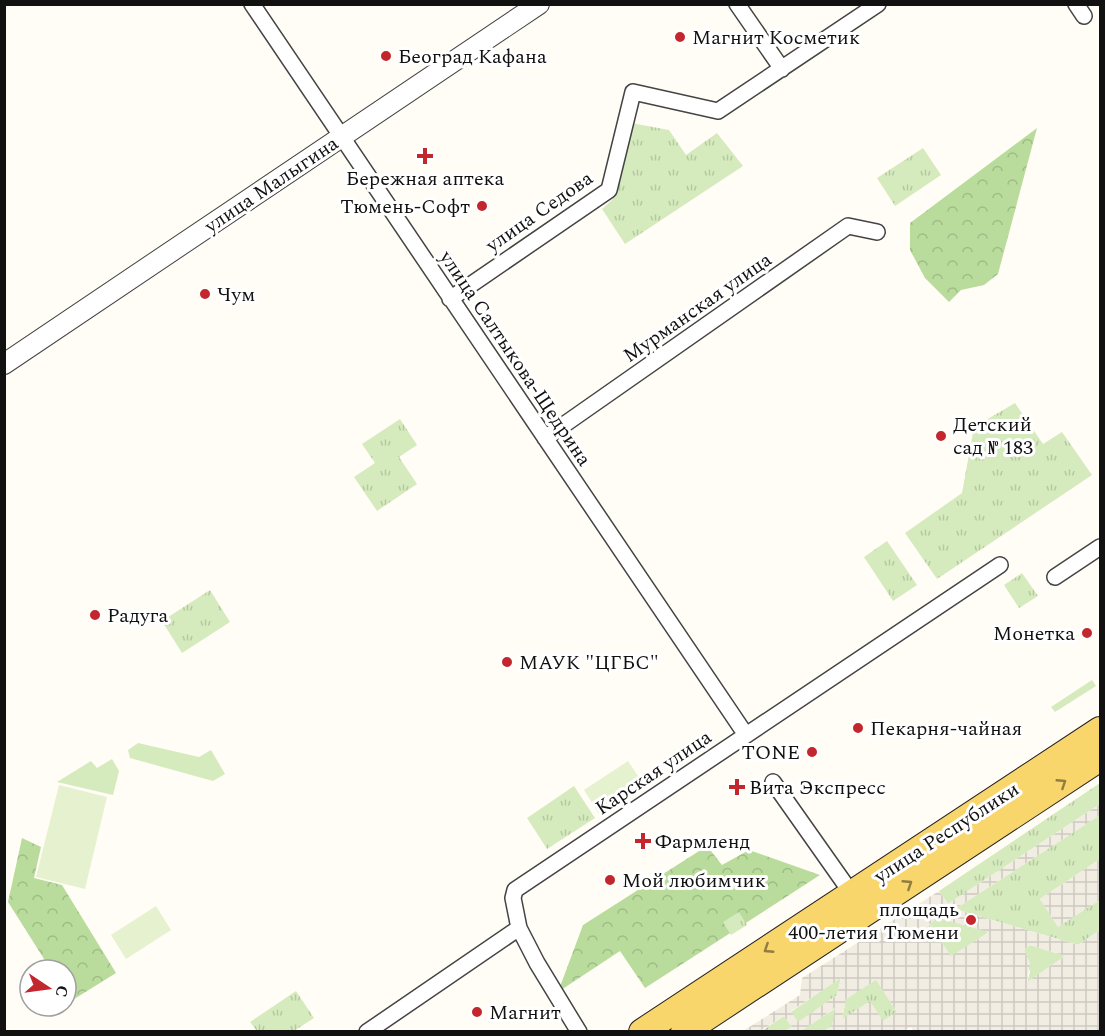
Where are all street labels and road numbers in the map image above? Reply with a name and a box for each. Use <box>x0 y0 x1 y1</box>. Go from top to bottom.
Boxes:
street label: улица Малыгина <box>198 129 345 241</box>
street label: улица Седова <box>479 164 600 261</box>
street label: улица Салтыкова-Щедрина <box>431 244 599 473</box>
street label: Мурманская улица <box>617 245 778 370</box>
street label: Карская улица <box>589 723 718 823</box>
street label: улица Республики <box>867 775 1025 892</box>

